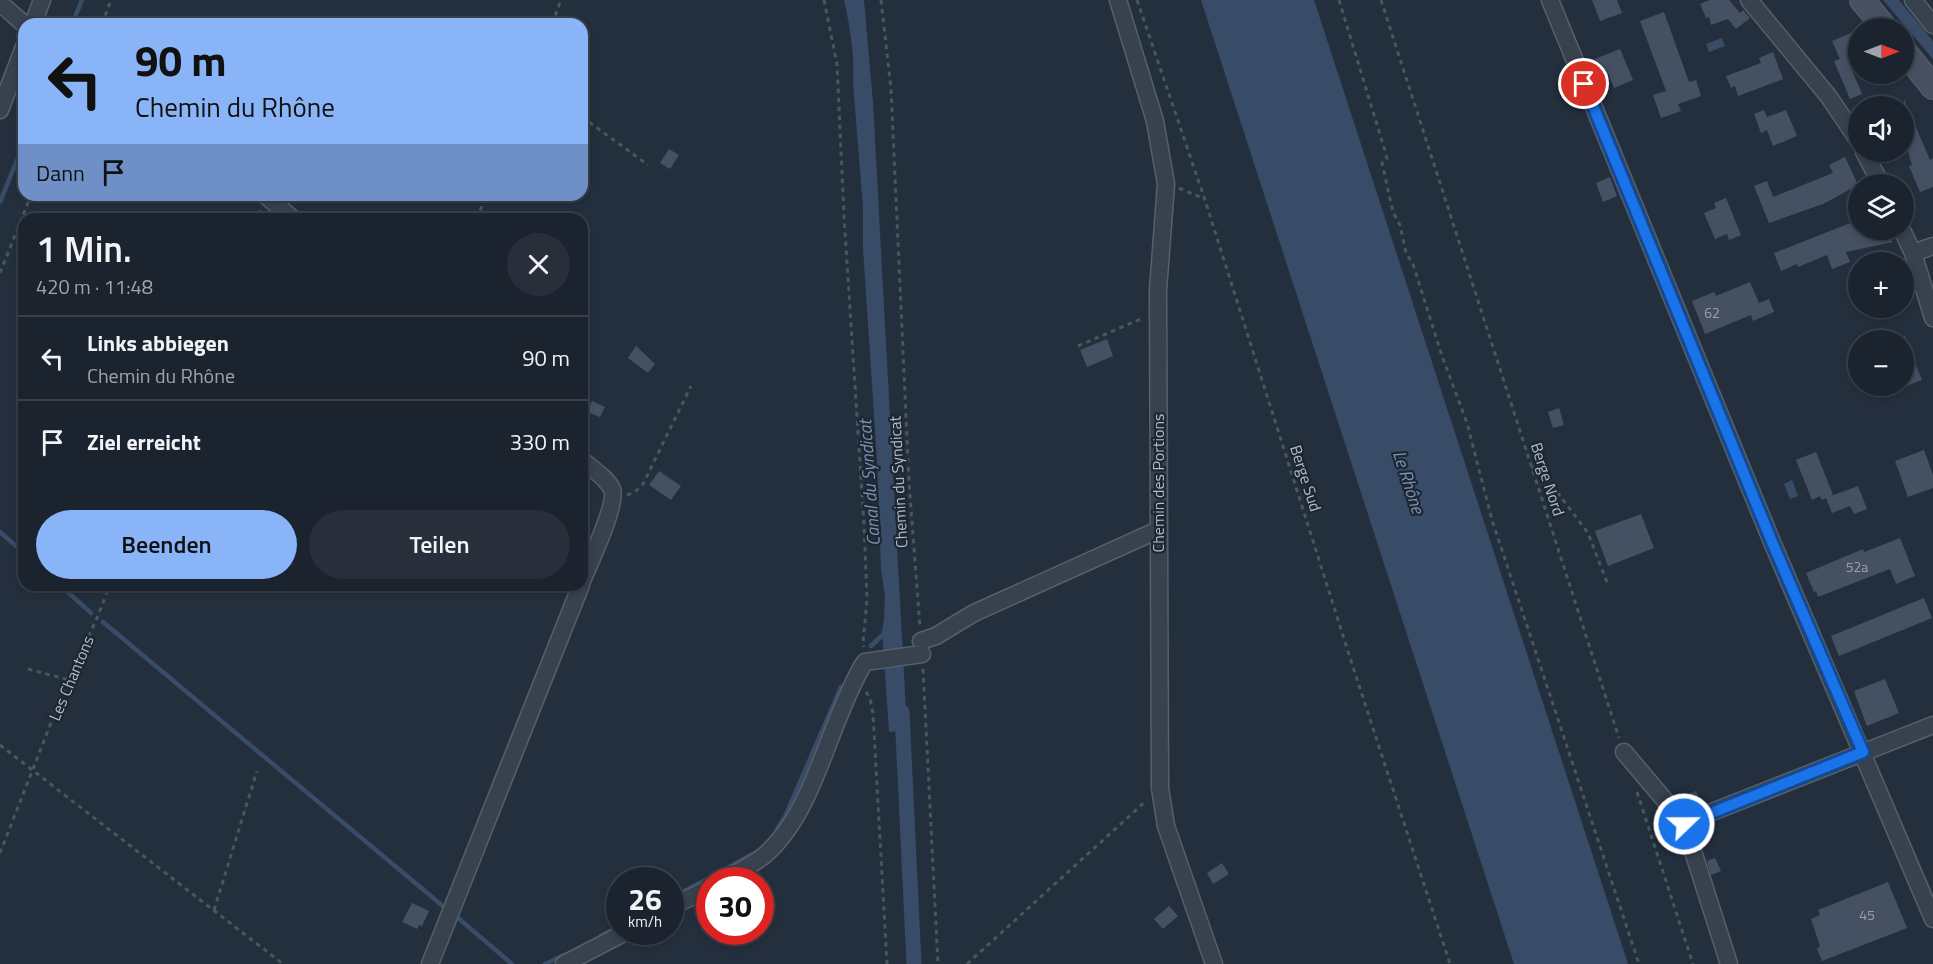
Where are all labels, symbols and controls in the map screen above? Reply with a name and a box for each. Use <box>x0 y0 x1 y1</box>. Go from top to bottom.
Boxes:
north arrow <box>1848 18 1914 84</box>
map controls <box>1848 18 1914 396</box>
text: 90 m <box>135 28 227 92</box>
icon: left <box>36 42 114 120</box>
pin <box>1558 58 1609 109</box>
icon: arrive <box>1567 67 1600 100</box>
text: Chemin du Rhône <box>135 86 335 127</box>
button: sound <box>1848 96 1914 162</box>
text: Dann <box>36 156 85 190</box>
icon: arrive <box>97 156 130 189</box>
button: layers <box>1848 174 1914 240</box>
text: 1 Min. <box>36 221 132 276</box>
button: close <box>507 233 570 296</box>
button: + <box>1848 252 1914 318</box>
text: 420 m · 11:48 <box>36 271 153 302</box>
house number: 62 <box>1704 302 1720 323</box>
text: Links abbiegen <box>87 326 229 360</box>
button: − <box>1848 330 1914 396</box>
text: 90 m <box>522 341 570 375</box>
icon: left <box>36 342 69 375</box>
text: Chemin du Rhône <box>87 360 235 391</box>
street label: Chemin des Portions <box>1146 414 1170 552</box>
street label: Chemin du Syndicat <box>883 415 913 549</box>
water label: Canal du Syndicat <box>851 417 887 547</box>
text: Ziel erreicht <box>87 425 201 459</box>
text: 330 m <box>510 425 570 459</box>
icon: arrive <box>36 426 69 459</box>
street label: Berge Nord <box>1525 439 1571 519</box>
street label: Berge Sud <box>1284 442 1328 514</box>
water label: Le Rhône <box>1386 447 1432 519</box>
button: Beenden <box>36 510 297 579</box>
button: Teilen <box>309 510 570 579</box>
house number: 52a <box>1846 556 1868 577</box>
street label: Les Chantons <box>42 632 100 724</box>
position arrow <box>1652 792 1716 856</box>
speed limit sign: 30 <box>696 867 774 945</box>
text: 26 <box>628 876 662 922</box>
house number: 45 <box>1859 904 1875 925</box>
text: km/h <box>628 910 662 933</box>

